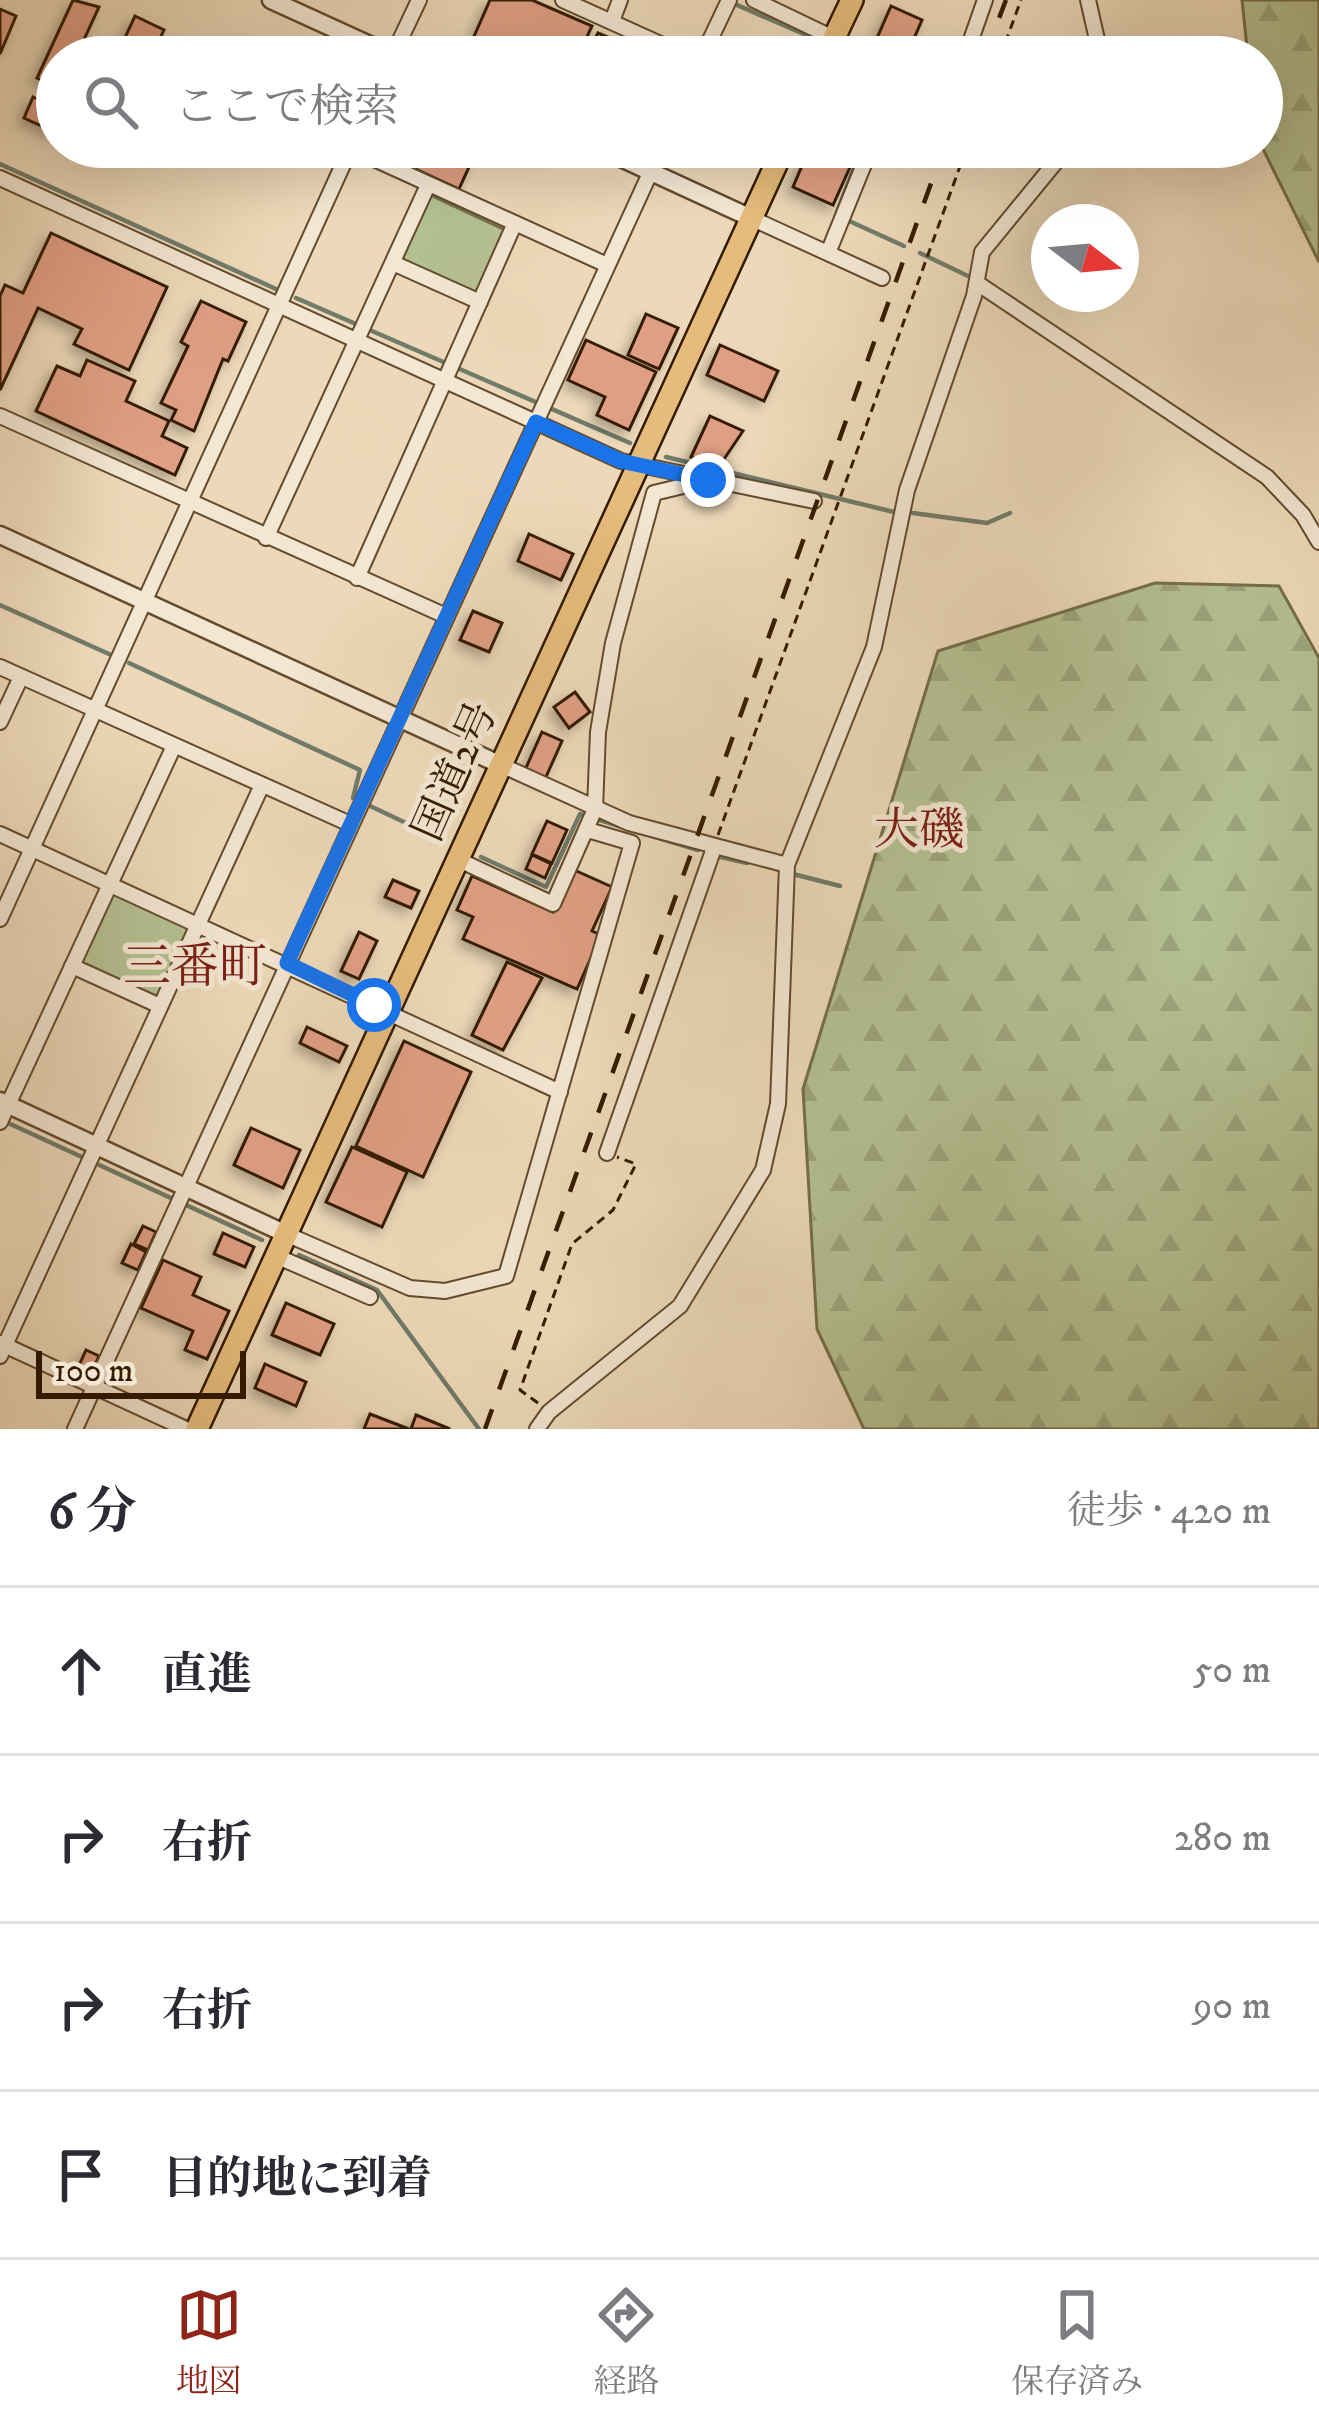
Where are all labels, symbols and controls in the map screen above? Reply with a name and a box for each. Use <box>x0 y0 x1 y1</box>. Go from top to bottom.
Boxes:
search box <box>36 36 1283 168</box>
icon: search <box>78 69 144 135</box>
text: ここで検索 <box>174 80 399 136</box>
north arrow <box>1031 204 1139 312</box>
route end <box>681 453 735 507</box>
street label: 国道2号 <box>402 694 510 850</box>
district label: 大磯 <box>874 803 964 859</box>
district label: 三番町 <box>123 938 267 998</box>
route start <box>347 978 401 1032</box>
scale bar <box>36 1345 246 1398</box>
text: 100 m <box>54 1351 133 1392</box>
text: 6 分 <box>48 1481 136 1545</box>
text: 徒歩 · 420 m <box>1067 1487 1271 1536</box>
icon: ahead <box>48 1638 114 1704</box>
text: 50 m <box>1193 1646 1271 1695</box>
text: 直進 <box>162 1648 252 1704</box>
icon: right <box>48 1806 114 1872</box>
text: 280 m <box>1174 1814 1271 1863</box>
text: 右折 <box>162 1816 252 1872</box>
icon: right <box>48 1974 114 2040</box>
text: 90 m <box>1193 1982 1271 2031</box>
text: 右折 <box>162 1984 252 2040</box>
icon: arrive <box>48 2142 114 2208</box>
text: 目的地に到着 <box>162 2152 432 2208</box>
tab: 地図 <box>176 2282 242 2403</box>
tab: 経路 <box>593 2282 659 2403</box>
tab: 保存済み <box>1011 2282 1143 2403</box>

